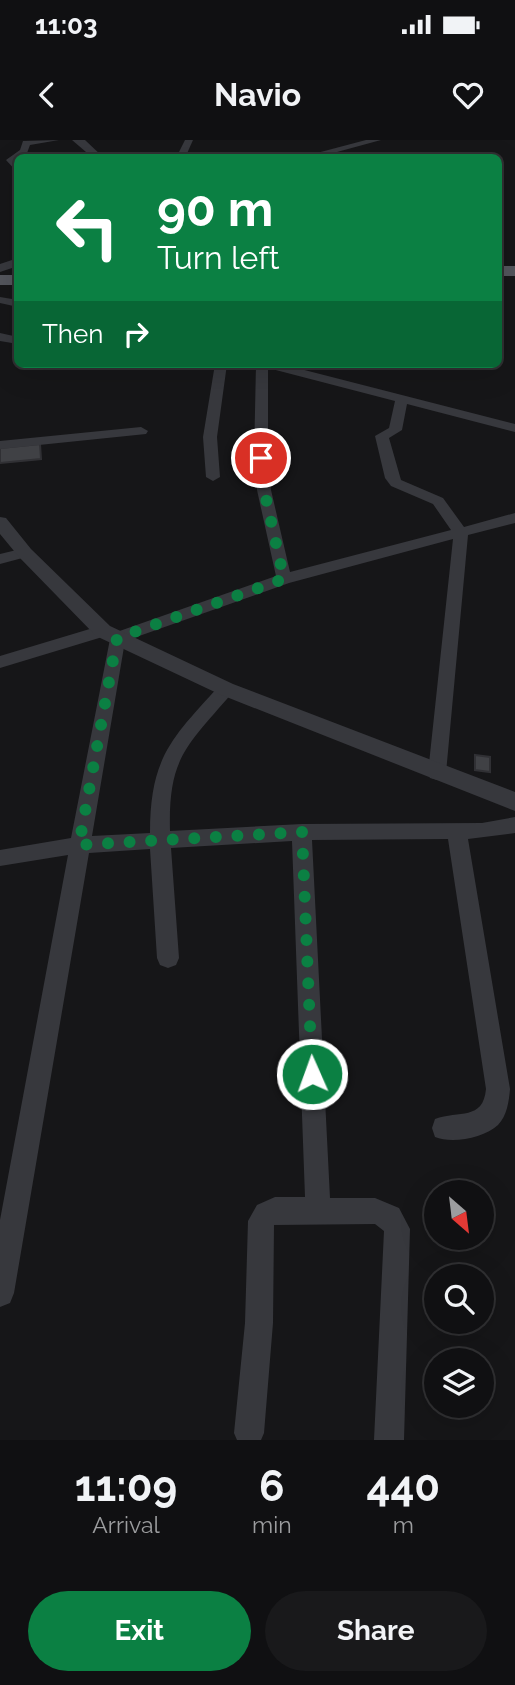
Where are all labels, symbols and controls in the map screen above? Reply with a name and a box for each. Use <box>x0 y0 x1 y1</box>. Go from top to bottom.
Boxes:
text: 11:03 <box>35 10 98 40</box>
icon: back <box>28 76 66 114</box>
text: Navio <box>214 76 301 113</box>
icon: heart <box>449 76 487 114</box>
text: 90 m <box>157 180 273 237</box>
icon: left <box>42 182 133 273</box>
text: Turn left <box>157 239 279 276</box>
icon: right <box>117 315 155 353</box>
text: Then <box>42 319 103 349</box>
pin <box>231 428 291 488</box>
icon: arrive <box>242 439 280 477</box>
position arrow <box>275 1037 349 1111</box>
north arrow <box>424 1180 494 1250</box>
map controls <box>424 1180 494 1418</box>
button: search <box>424 1264 494 1334</box>
button: layers <box>424 1348 494 1418</box>
text: 11:09 <box>75 1462 177 1511</box>
text: 6 <box>259 1462 285 1511</box>
text: 440 <box>366 1462 440 1511</box>
text: Arrival <box>92 1511 160 1538</box>
text: min <box>252 1511 292 1538</box>
text: m <box>393 1511 414 1538</box>
button: Exit <box>28 1591 251 1671</box>
button: Share <box>265 1591 487 1671</box>

